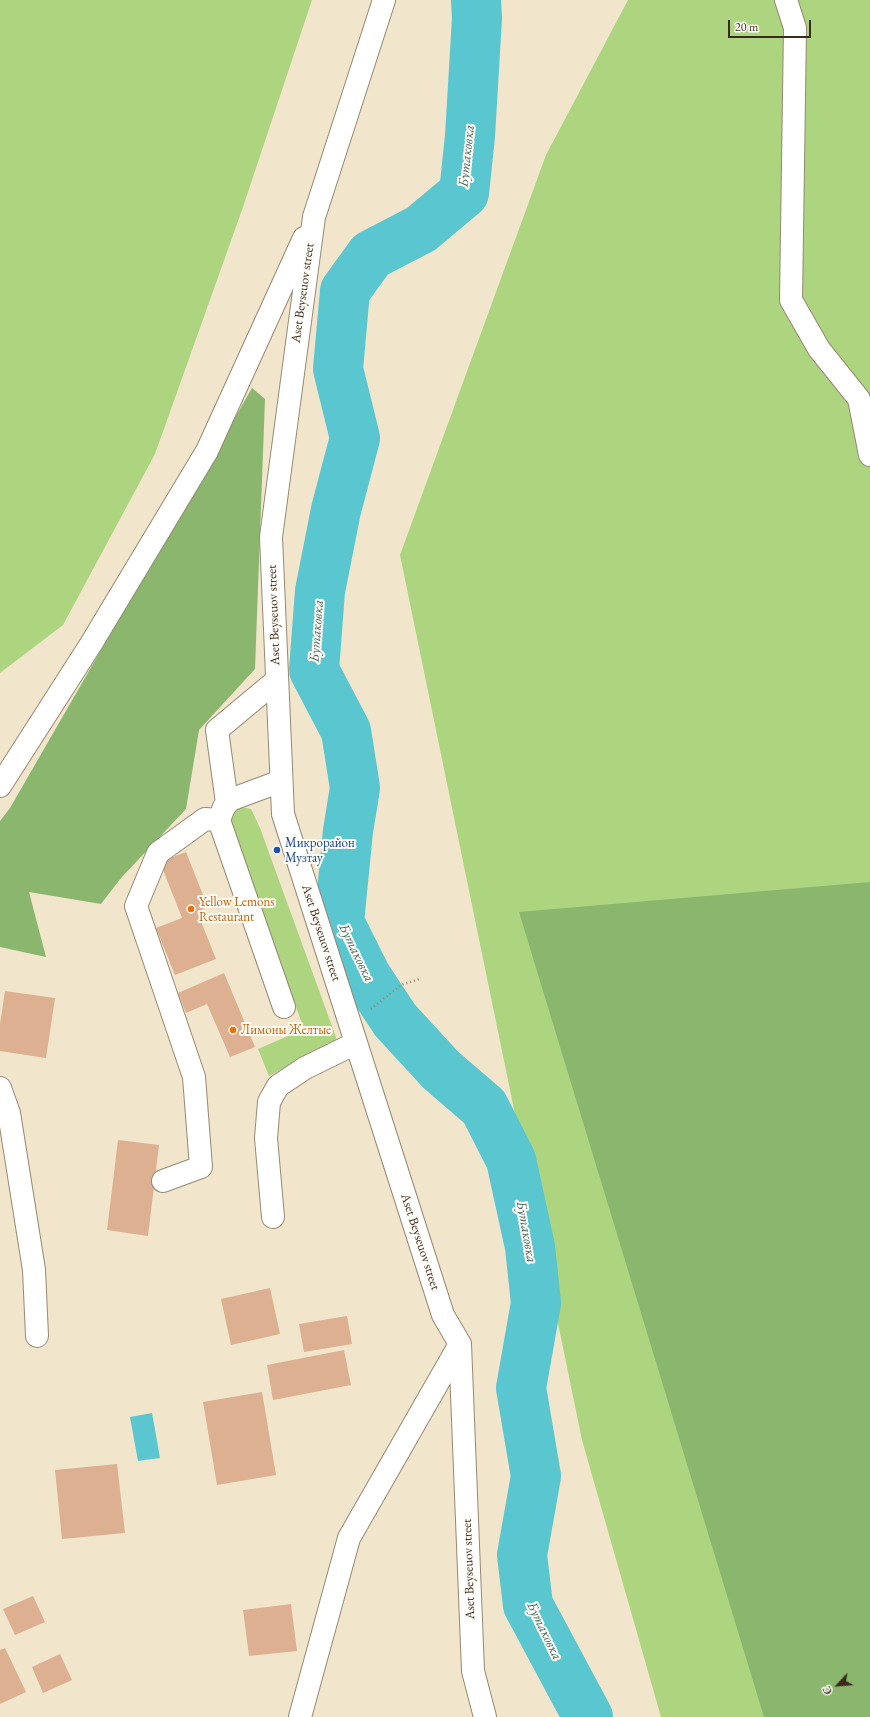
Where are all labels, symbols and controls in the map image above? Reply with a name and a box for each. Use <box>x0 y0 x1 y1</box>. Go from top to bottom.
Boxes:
scale bar <box>730 12 813 38</box>
text: 20 m <box>735 19 758 35</box>
water label: Бутаковка <box>455 124 479 188</box>
street label: Aset Beyseuov street <box>288 242 318 344</box>
street label: Aset Beyseuov street <box>264 564 284 666</box>
water label: Бутаковка <box>306 599 328 663</box>
place label: Микрорайон Музтау <box>285 835 355 866</box>
marker: Микрорайон Музтау <box>272 845 282 855</box>
street label: Aset Beyseuov street <box>298 883 344 983</box>
place label: Yellow Lemons Restaurant <box>199 894 275 925</box>
marker: Yellow Lemons Restaurant <box>186 904 196 914</box>
water label: Бутаковка <box>335 921 377 985</box>
place label: Лимоны Желтые <box>241 1022 331 1038</box>
marker: Лимоны Желтые <box>228 1025 238 1035</box>
street label: Aset Beyseuov street <box>397 1192 443 1292</box>
water label: Бутаковка <box>512 1200 540 1264</box>
street label: Aset Beyseuov street <box>459 1518 479 1620</box>
water label: Бутаковка <box>523 1599 565 1663</box>
north arrow <box>818 1665 858 1705</box>
text: С <box>819 1684 835 1697</box>

